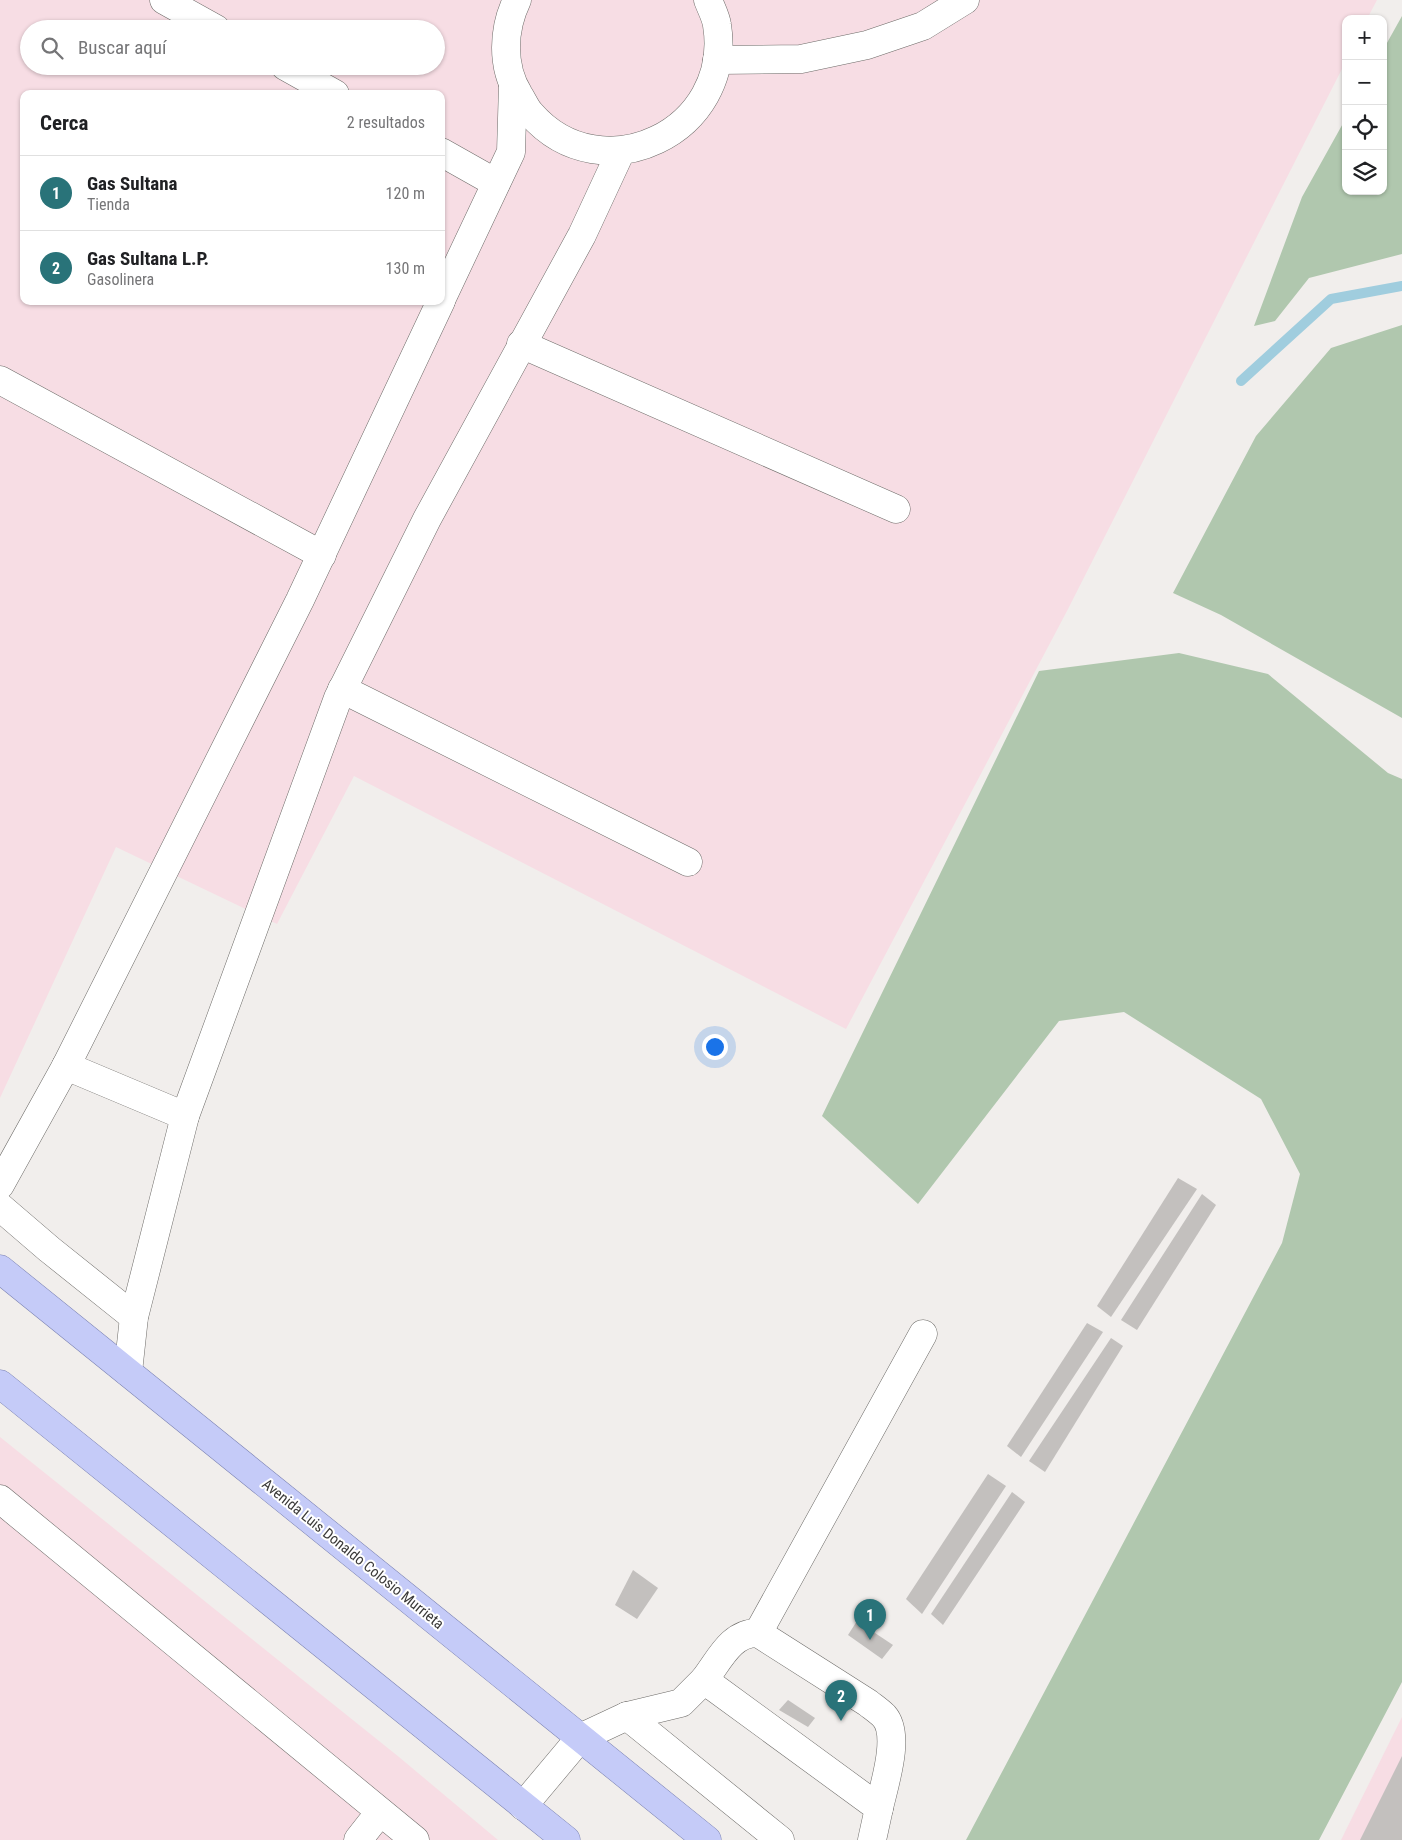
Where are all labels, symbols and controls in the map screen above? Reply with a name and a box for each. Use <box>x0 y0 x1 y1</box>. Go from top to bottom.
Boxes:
map controls <box>1342 15 1387 195</box>
button: + <box>1342 15 1387 60</box>
search box <box>20 20 445 75</box>
icon: search <box>38 34 66 62</box>
text: Buscar aquí <box>78 36 167 59</box>
button: − <box>1342 60 1387 105</box>
button: locate <box>1342 105 1387 150</box>
text: Cerca <box>40 111 88 135</box>
text: 2 resultados <box>347 113 425 132</box>
button: layers <box>1342 150 1387 195</box>
text: Gas Sultana <box>87 172 178 195</box>
text: 1 <box>52 184 60 203</box>
text: 120 m <box>386 184 425 203</box>
text: Tienda <box>87 195 130 214</box>
text: Gas Sultana L.P. <box>87 247 209 270</box>
text: 2 <box>52 259 60 278</box>
text: 130 m <box>386 259 425 278</box>
text: Gasolinera <box>87 270 154 289</box>
your location <box>702 1034 728 1060</box>
street label: Avenida Luis Donaldo Colosio Murrieta <box>258 1475 448 1633</box>
pin: 1 <box>854 1599 886 1640</box>
pin: 2 <box>825 1680 857 1721</box>

